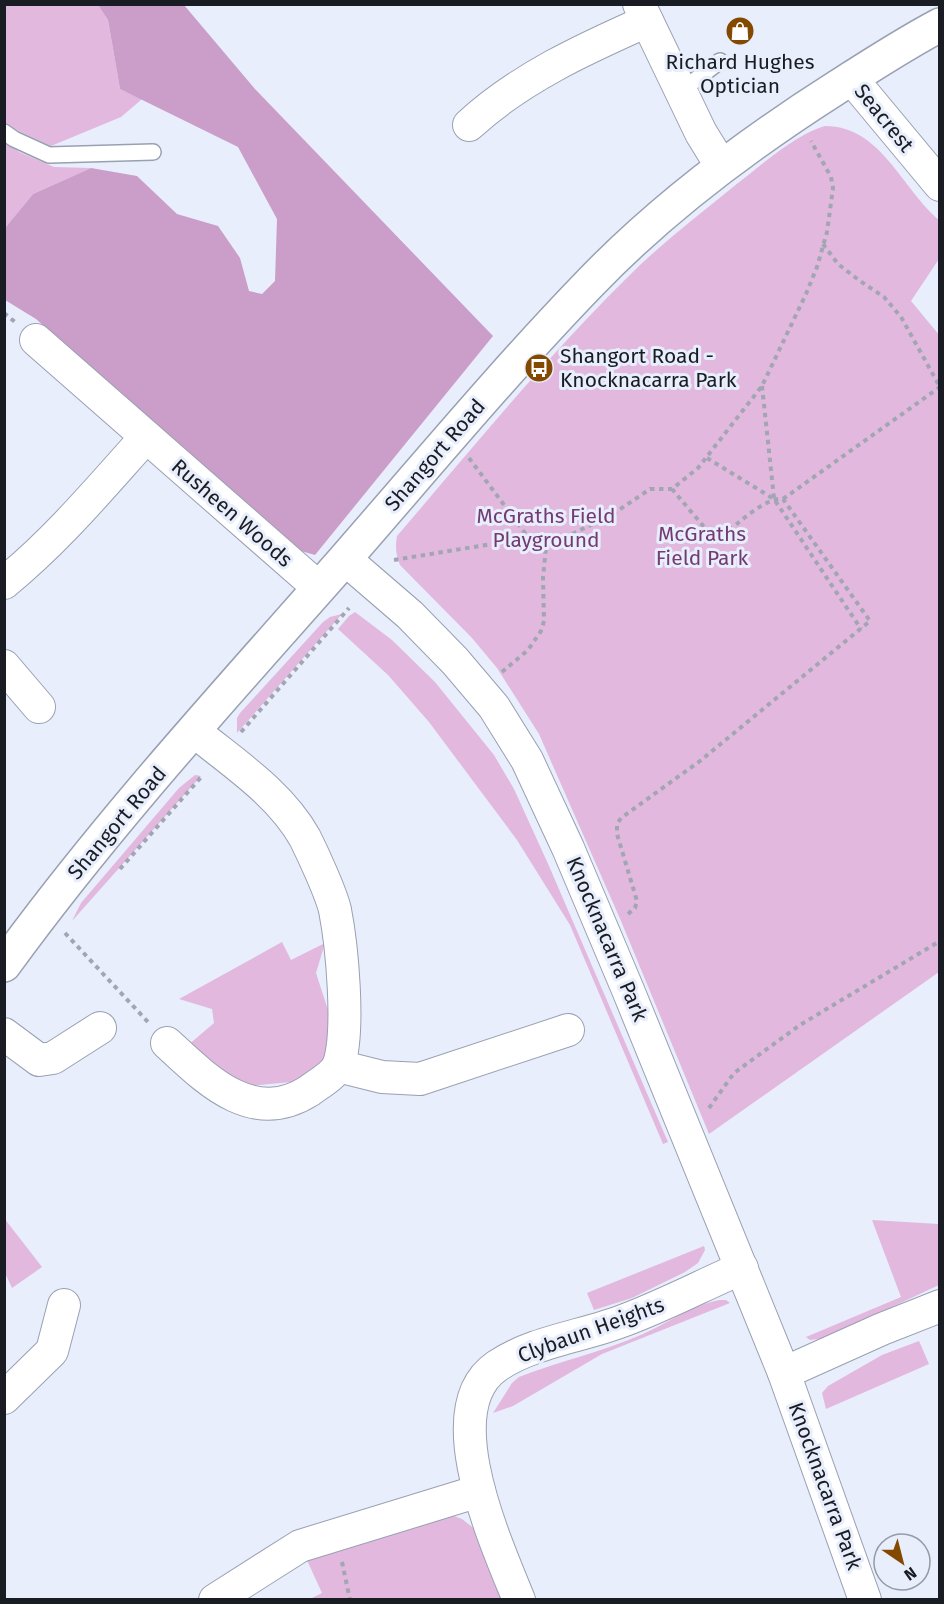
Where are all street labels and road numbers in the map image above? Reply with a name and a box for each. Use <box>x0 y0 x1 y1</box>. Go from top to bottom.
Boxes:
street label: Seacrest <box>849 79 920 158</box>
street label: Shangort Road <box>379 394 491 516</box>
street label: Rusheen Woods <box>166 453 298 573</box>
street label: Shangort Road <box>62 761 172 885</box>
street label: Knocknacarra Park <box>561 853 654 1026</box>
street label: Clybaun Heights <box>514 1291 668 1369</box>
street label: Knocknacarra Park <box>783 1399 867 1574</box>

